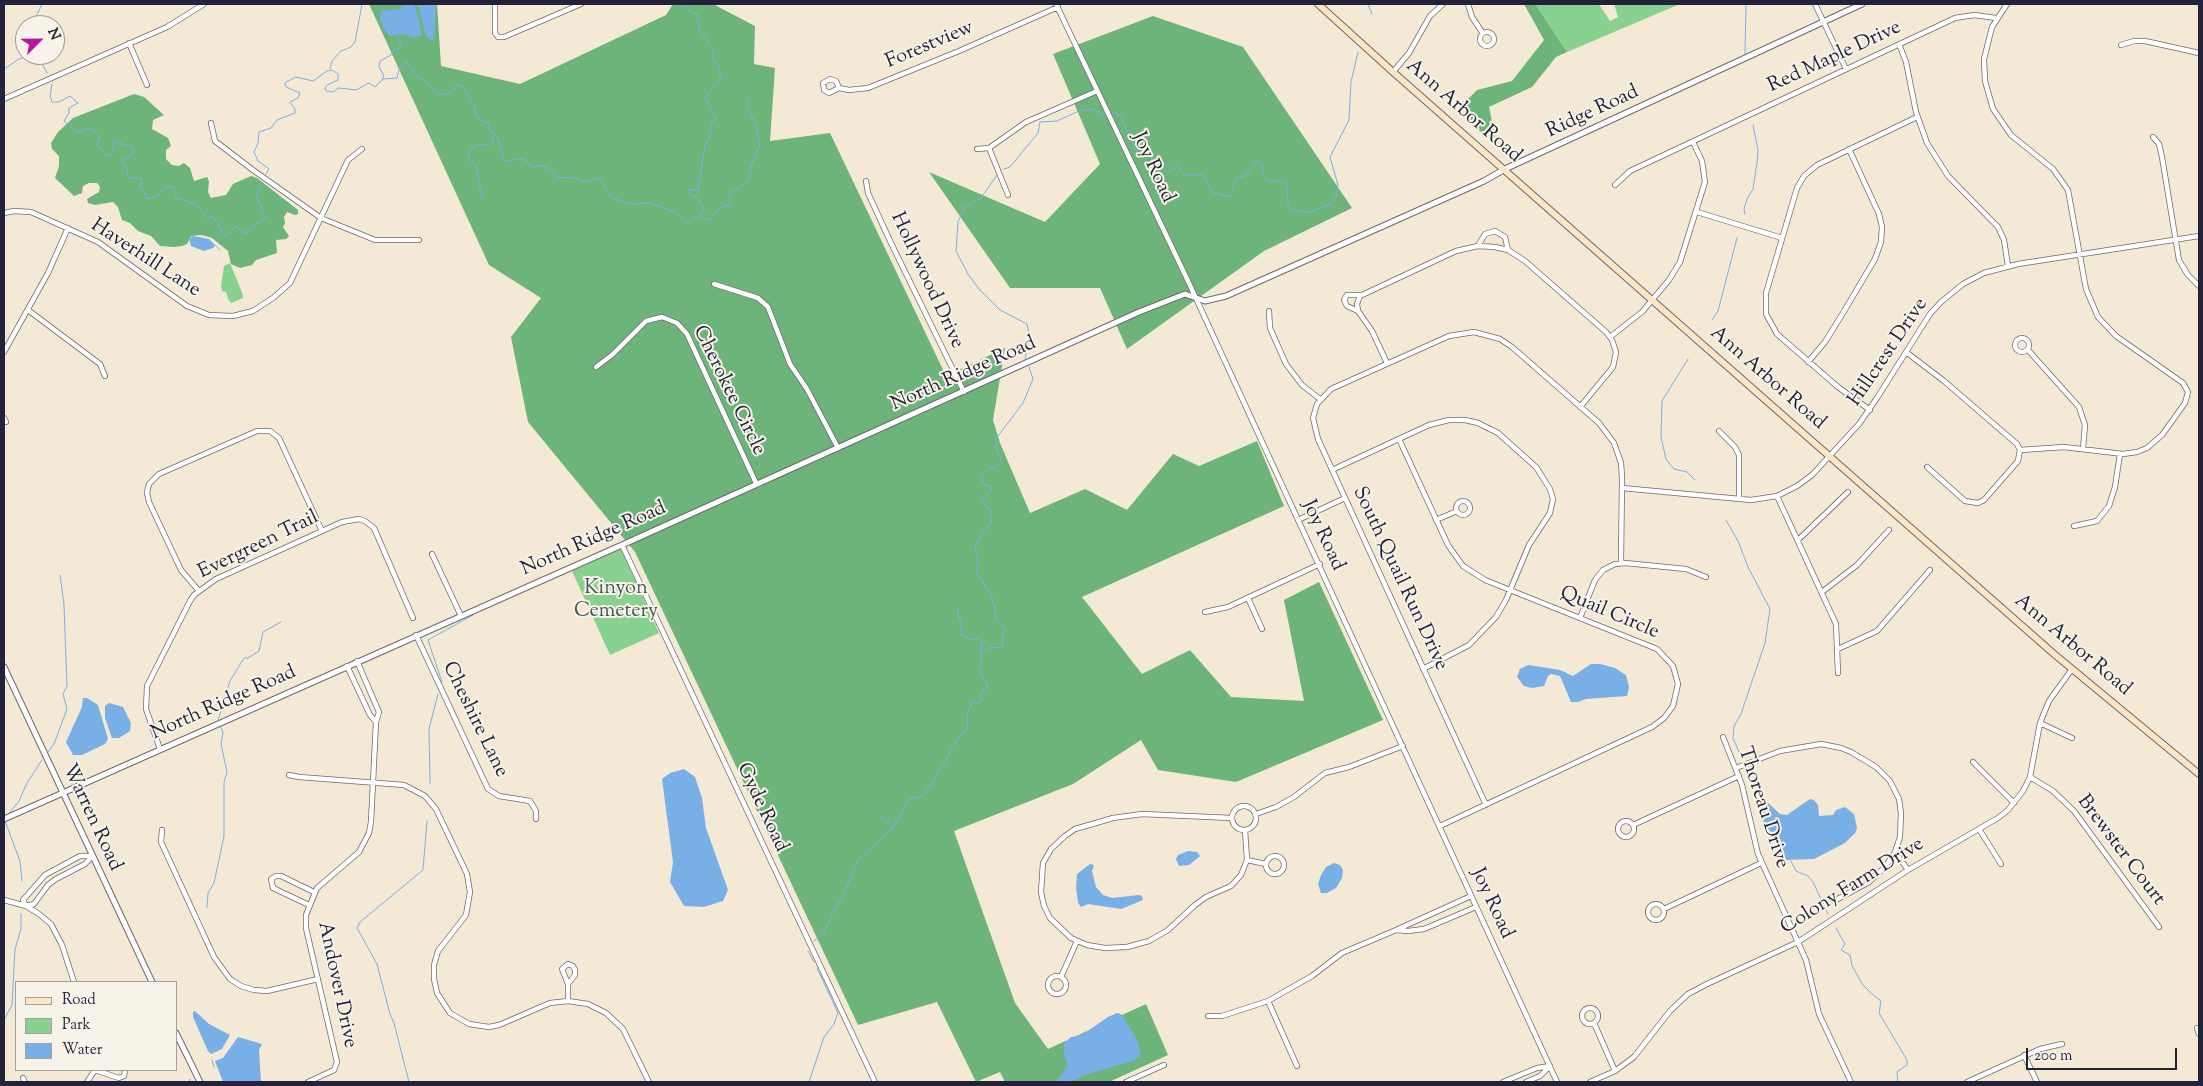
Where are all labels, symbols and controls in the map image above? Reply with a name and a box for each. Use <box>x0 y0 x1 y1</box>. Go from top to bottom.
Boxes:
north arrow <box>15 15 65 65</box>
street label: Forestview <box>882 17 978 75</box>
street label: Red Maple Drive <box>1765 17 1905 99</box>
text: N <box>41 25 64 44</box>
street label: Ann Arbor Road <box>1400 55 1526 169</box>
street label: Ridge Road <box>1543 81 1643 145</box>
street label: Joy Road <box>1125 129 1179 207</box>
street label: Hollywood Drive <box>884 209 968 353</box>
street label: Haverhill Lane <box>85 215 205 303</box>
street label: Hillcrest Drive <box>1844 294 1934 412</box>
street label: Cherokee Circle <box>686 322 770 460</box>
street label: Ann Arbor Road <box>1704 322 1830 436</box>
street label: North Ridge Road <box>888 332 1040 418</box>
street label: South Quail Run Drive <box>1346 483 1452 675</box>
street label: North Ridge Road <box>518 497 670 583</box>
street label: Joy Road <box>1295 497 1349 575</box>
street label: Evergreen Trail <box>195 506 323 586</box>
park label: Kinyon Cemetery <box>574 578 658 625</box>
street label: Quail Circle <box>1556 582 1662 646</box>
street label: Ann Arbor Road <box>2008 590 2136 702</box>
street label: Cheshire Lane <box>436 658 512 782</box>
street label: North Ridge Road <box>148 661 300 747</box>
street label: Thoreau Drive <box>1731 744 1793 872</box>
street label: Gyde Road <box>730 760 792 856</box>
street label: Warren Road <box>56 761 126 875</box>
street label: Brewster Court <box>2071 791 2169 911</box>
street label: Colony Farm Drive <box>1777 833 1929 941</box>
street label: Joy Road <box>1464 865 1518 943</box>
street label: Andover Drive <box>311 920 361 1050</box>
legend <box>15 981 178 1071</box>
text: Road <box>62 990 96 1011</box>
text: Park <box>62 1015 91 1036</box>
scale bar <box>2028 1038 2179 1070</box>
text: Water <box>62 1040 102 1061</box>
text: 200 m <box>2034 1046 2073 1067</box>

